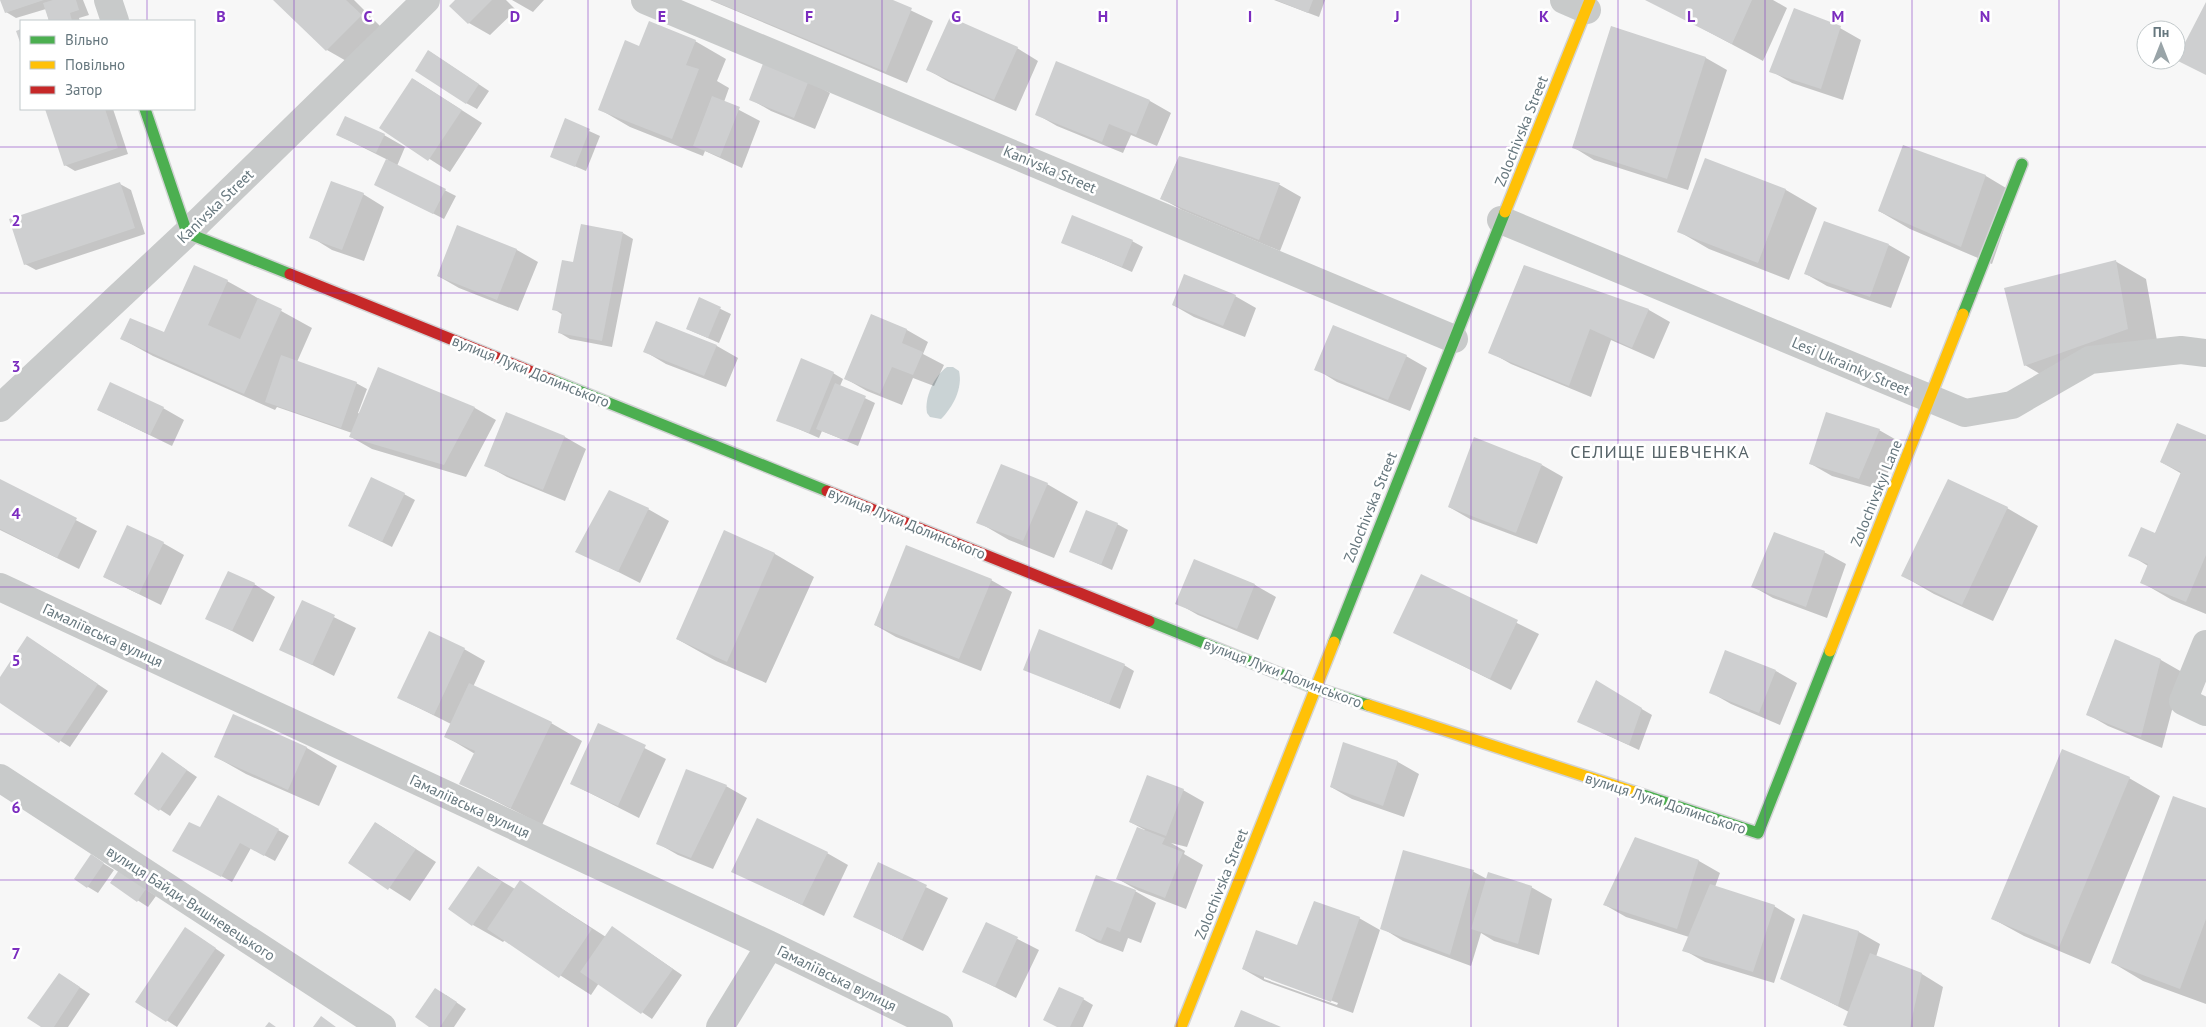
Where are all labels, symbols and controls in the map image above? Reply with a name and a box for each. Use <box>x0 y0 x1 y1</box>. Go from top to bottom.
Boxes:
text: B <box>216 6 226 26</box>
text: C <box>364 6 373 26</box>
text: D <box>510 6 520 26</box>
text: E <box>658 6 666 26</box>
text: F <box>805 6 813 26</box>
text: G <box>951 6 961 26</box>
text: H <box>1098 6 1108 26</box>
text: I <box>1248 6 1252 26</box>
text: J <box>1393 6 1400 26</box>
text: K <box>1539 6 1549 26</box>
text: L <box>1687 6 1696 26</box>
text: M <box>1832 6 1844 26</box>
text: N <box>1980 6 1990 26</box>
legend <box>20 20 195 110</box>
north arrow <box>2136 20 2186 70</box>
text: Пн <box>2153 23 2169 41</box>
text: Вільно <box>65 30 108 49</box>
text: Повільно <box>65 55 125 74</box>
street label: Zolochivska Street <box>1490 73 1552 189</box>
text: Затор <box>65 80 102 99</box>
street label: Kanivska Street <box>1001 141 1099 197</box>
street label: Kanivska Street <box>173 165 257 247</box>
text: 2 <box>11 210 21 230</box>
street label: вулиця Луки Долинського <box>450 331 612 411</box>
street label: Lesi Ukrainky Street <box>1789 333 1913 399</box>
text: 3 <box>11 356 21 376</box>
street label: Zolochivskyi Lane <box>1846 437 1906 549</box>
district label: СЕЛИЩЕ ШЕВЧЕНКА <box>1570 440 1750 463</box>
street label: Zolochivska Street <box>1339 449 1401 565</box>
street label: вулиця Луки Долинського <box>826 483 988 563</box>
text: 4 <box>11 503 21 523</box>
street label: Гамаліївська вулиця <box>40 599 166 671</box>
street label: вулиця Луки Долинського <box>1201 634 1365 712</box>
text: 5 <box>11 650 21 670</box>
street label: вулиця Луки Долинського <box>1583 768 1749 838</box>
street label: Гамаліївська вулиця <box>407 770 533 842</box>
text: 6 <box>11 797 21 817</box>
street label: Zolochivska Street <box>1190 826 1252 942</box>
street label: вулиця Байди-Вишневецького <box>103 841 279 965</box>
street label: Гамаліївська вулиця <box>774 941 900 1015</box>
text: 7 <box>11 943 21 963</box>

